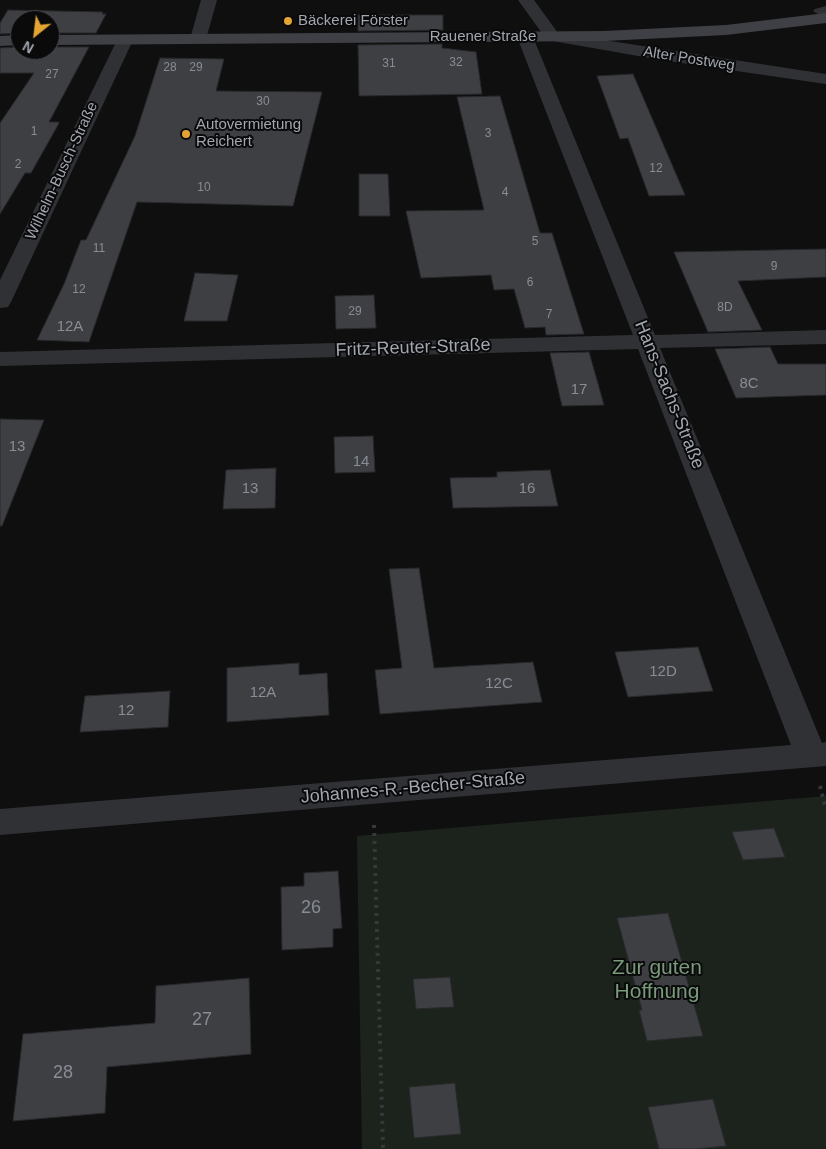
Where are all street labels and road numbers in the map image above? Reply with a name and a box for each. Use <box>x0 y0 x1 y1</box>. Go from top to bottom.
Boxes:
street label: Rauener Straße <box>430 28 536 46</box>
street label: Alter Postweg <box>642 43 736 75</box>
street label: Wilhelm-Busch-Straße <box>22 99 102 243</box>
street label: Hans-Sachs-Straße <box>629 318 709 472</box>
street label: Fritz-Reuter-Straße <box>335 335 491 361</box>
street label: Johannes-R.-Becher-Straße <box>300 767 526 809</box>

